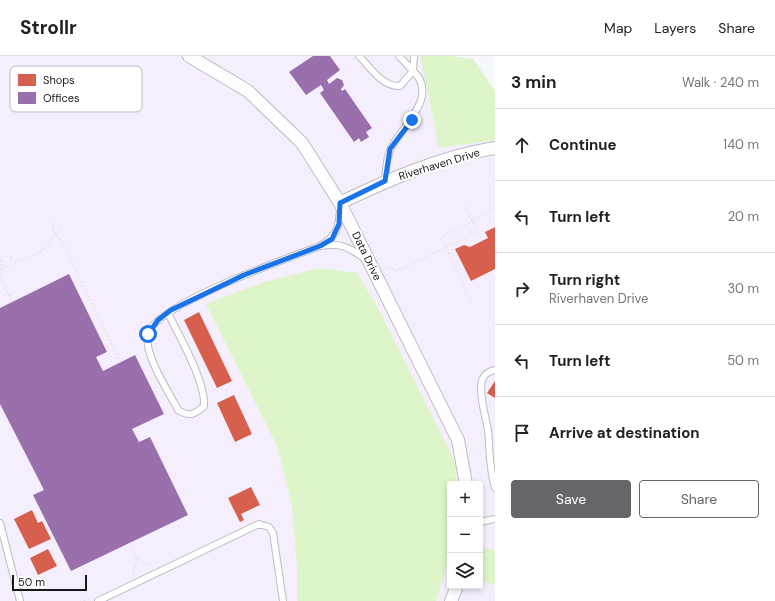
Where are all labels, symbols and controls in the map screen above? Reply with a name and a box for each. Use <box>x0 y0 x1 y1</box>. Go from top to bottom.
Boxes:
text: Strollr <box>20 15 77 40</box>
text: Map <box>604 19 632 37</box>
text: Layers <box>654 19 696 37</box>
text: Share <box>718 19 755 37</box>
legend <box>10 66 142 112</box>
text: 3 min <box>511 71 556 93</box>
text: Shops <box>43 73 75 87</box>
text: Walk · 240 m <box>682 74 759 91</box>
text: Offices <box>43 91 80 105</box>
route end <box>403 111 421 129</box>
icon: ahead <box>511 134 533 156</box>
text: Continue <box>549 135 617 155</box>
text: 140 m <box>723 136 759 153</box>
street label: Riverhaven Drive <box>397 145 481 183</box>
icon: left <box>511 206 533 228</box>
text: Turn left <box>549 207 610 227</box>
text: 20 m <box>728 208 759 225</box>
street label: Data Drive <box>349 229 385 283</box>
text: Turn right <box>549 270 620 290</box>
icon: right <box>511 278 533 300</box>
text: 30 m <box>727 280 759 297</box>
text: Riverhaven Drive <box>549 290 648 307</box>
route start <box>139 325 157 343</box>
icon: left <box>511 350 533 372</box>
text: Turn left <box>549 351 610 371</box>
text: 50 m <box>727 352 759 369</box>
icon: arrive <box>511 422 533 444</box>
text: Arrive at destination <box>549 423 700 443</box>
button: Save <box>511 480 631 518</box>
button: Share <box>639 480 759 518</box>
map controls <box>447 481 483 589</box>
button: + <box>447 481 483 517</box>
button: − <box>447 517 483 553</box>
button: layers <box>447 553 483 589</box>
scale bar <box>12 573 87 592</box>
text: 50 m <box>18 575 45 589</box>

